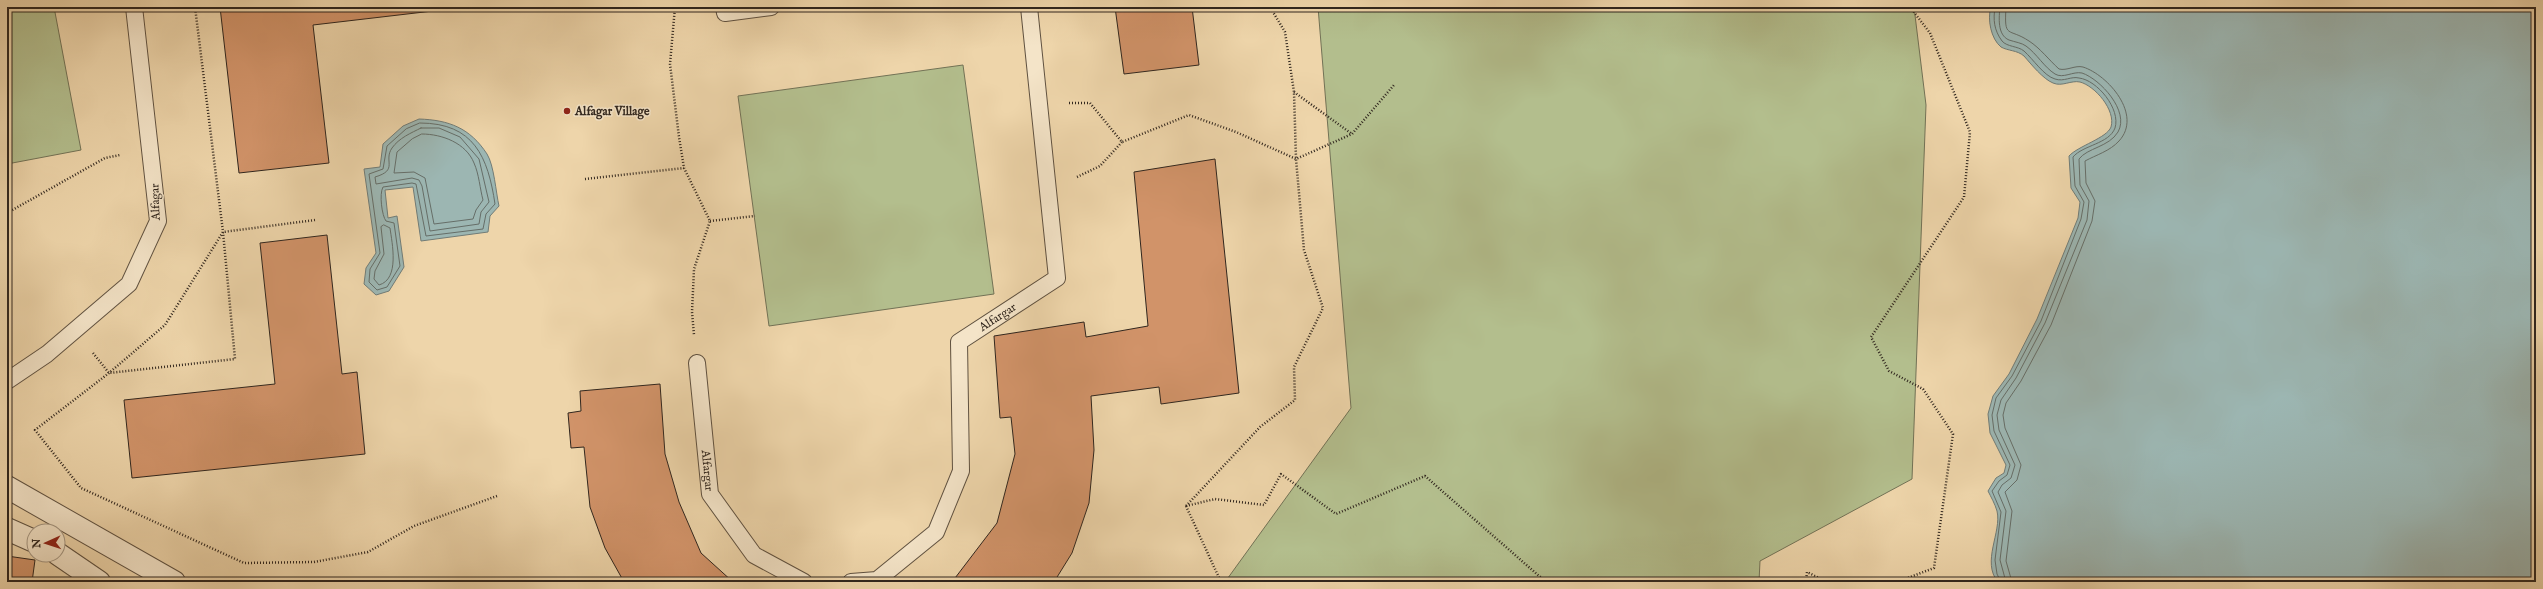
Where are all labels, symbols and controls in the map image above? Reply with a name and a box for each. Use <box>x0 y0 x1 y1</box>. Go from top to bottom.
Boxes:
place label: Alfagar Village <box>574 104 650 120</box>
marker: Alfagar Village <box>562 106 572 116</box>
street label: Alfagar <box>147 183 164 222</box>
street label: Alfargar <box>975 299 1020 335</box>
street label: Alfargar <box>698 448 717 492</box>
north arrow <box>26 523 66 563</box>
text: N <box>30 538 44 550</box>

